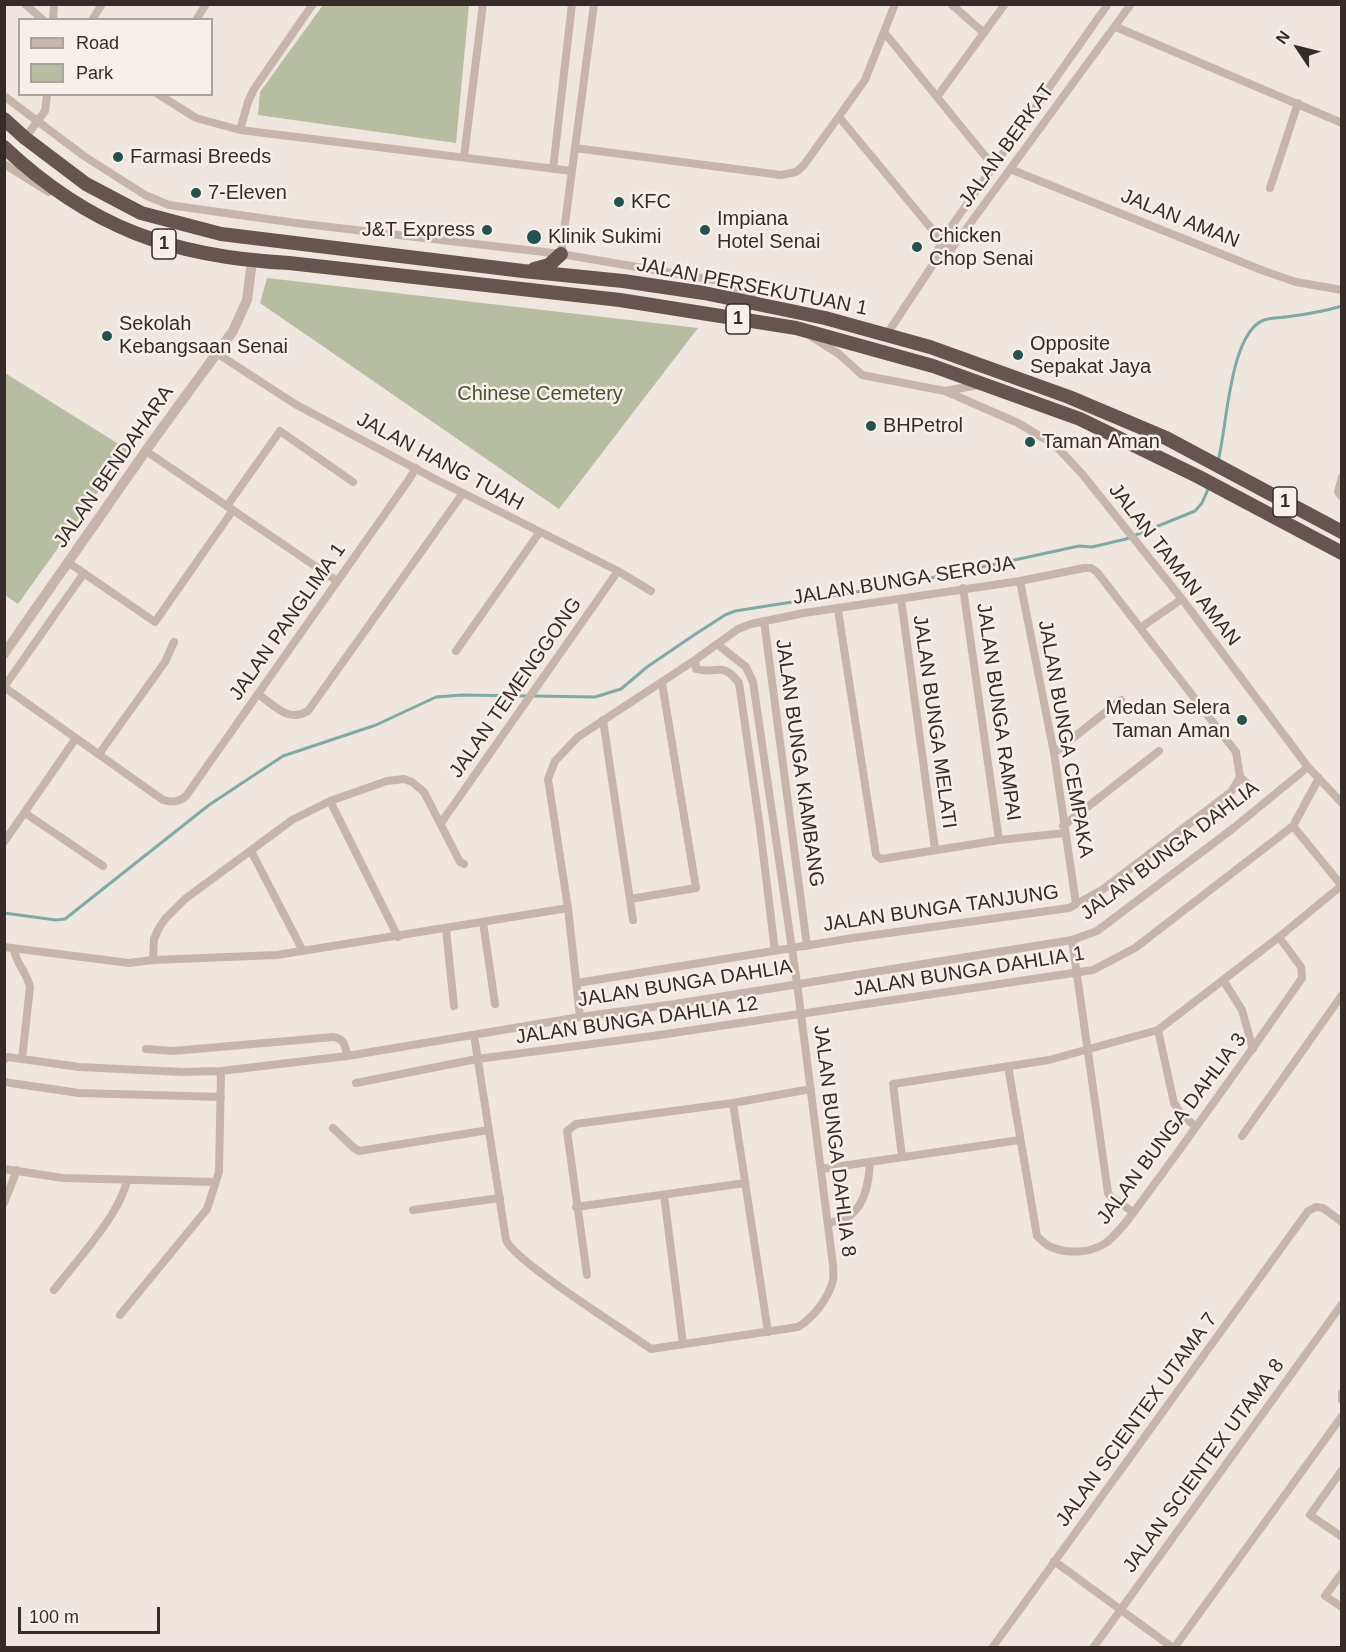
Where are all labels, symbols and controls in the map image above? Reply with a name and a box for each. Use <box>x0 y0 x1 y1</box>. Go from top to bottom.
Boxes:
legend <box>18 18 213 96</box>
north arrow <box>1268 18 1328 78</box>
text: N <box>1273 28 1293 47</box>
text: Road <box>76 33 119 53</box>
text: Park <box>76 63 113 83</box>
street label: JALAN BERKAT <box>954 80 1060 212</box>
place label: Farmasi Breeds <box>130 145 271 169</box>
marker: Farmasi Breeds <box>111 150 125 164</box>
place label: 7-Eleven <box>208 181 287 205</box>
street label: JALAN AMAN <box>1117 184 1243 254</box>
marker: 7-Eleven <box>189 186 203 200</box>
place label: KFC <box>631 190 671 214</box>
marker: KFC <box>612 195 626 209</box>
place label: Impiana Hotel Senai <box>717 207 820 254</box>
place label: J&T Express <box>362 218 475 242</box>
marker: J&T Express <box>480 223 494 237</box>
marker: Impiana Hotel Senai <box>698 223 712 237</box>
place label: Chicken Chop Senai <box>929 224 1034 271</box>
place label: Klinik Sukimi <box>548 225 661 249</box>
marker: Klinik Sukimi <box>525 228 543 246</box>
road number: 1 <box>152 229 176 259</box>
marker: Chicken Chop Senai <box>910 240 924 254</box>
street label: JALAN PERSEKUTUAN 1 <box>635 253 869 321</box>
road number: 1 <box>726 304 750 334</box>
place label: Sekolah Kebangsaan Senai <box>119 312 288 359</box>
marker: Sekolah Kebangsaan Senai <box>100 329 114 343</box>
place label: Opposite Sepakat Jaya <box>1030 332 1151 379</box>
marker: Opposite Sepakat Jaya <box>1011 348 1025 362</box>
street label: JALAN BENDAHARA <box>49 381 179 553</box>
park label: Chinese Cemetery <box>457 382 623 406</box>
street label: JALAN HANG TUAH <box>352 408 528 516</box>
place label: BHPetrol <box>883 414 963 438</box>
marker: BHPetrol <box>864 419 878 433</box>
place label: Taman Aman <box>1042 430 1160 454</box>
marker: Taman Aman <box>1023 435 1037 449</box>
street label: JALAN TAMAN AMAN <box>1103 479 1245 651</box>
road number: 1 <box>1273 487 1297 517</box>
street label: JALAN PANGLIMA 1 <box>225 539 351 705</box>
street label: JALAN BUNGA SEROJA <box>791 552 1017 610</box>
street label: JALAN TEMENGGONG <box>445 593 587 783</box>
street label: JALAN BUNGA RAMPAI <box>971 602 1025 822</box>
street label: JALAN BUNGA MELATI <box>907 614 961 830</box>
street label: JALAN BUNGA CEMPAKA <box>1032 618 1098 860</box>
street label: JALAN BUNGA KIAMBANG <box>770 638 828 888</box>
place label: Medan Selera Taman Aman <box>1105 696 1230 743</box>
marker: Medan Selera Taman Aman <box>1235 713 1249 727</box>
street label: JALAN BUNGA DAHLIA <box>1076 776 1264 926</box>
street label: JALAN BUNGA TANJUNG <box>822 881 1060 937</box>
street label: JALAN BUNGA DAHLIA 1 <box>852 942 1086 1002</box>
street label: JALAN BUNGA DAHLIA <box>576 955 794 1013</box>
street label: JALAN BUNGA DAHLIA 12 <box>514 992 760 1050</box>
street label: JALAN BUNGA DAHLIA 8 <box>808 1024 860 1258</box>
street label: JALAN BUNGA DAHLIA 3 <box>1092 1029 1252 1229</box>
street label: JALAN SCIENTEX UTAMA 7 <box>1051 1308 1223 1532</box>
street label: JALAN SCIENTEX UTAMA 8 <box>1118 1354 1290 1578</box>
scale bar <box>21 1595 164 1633</box>
text: 100 m <box>29 1607 79 1627</box>

